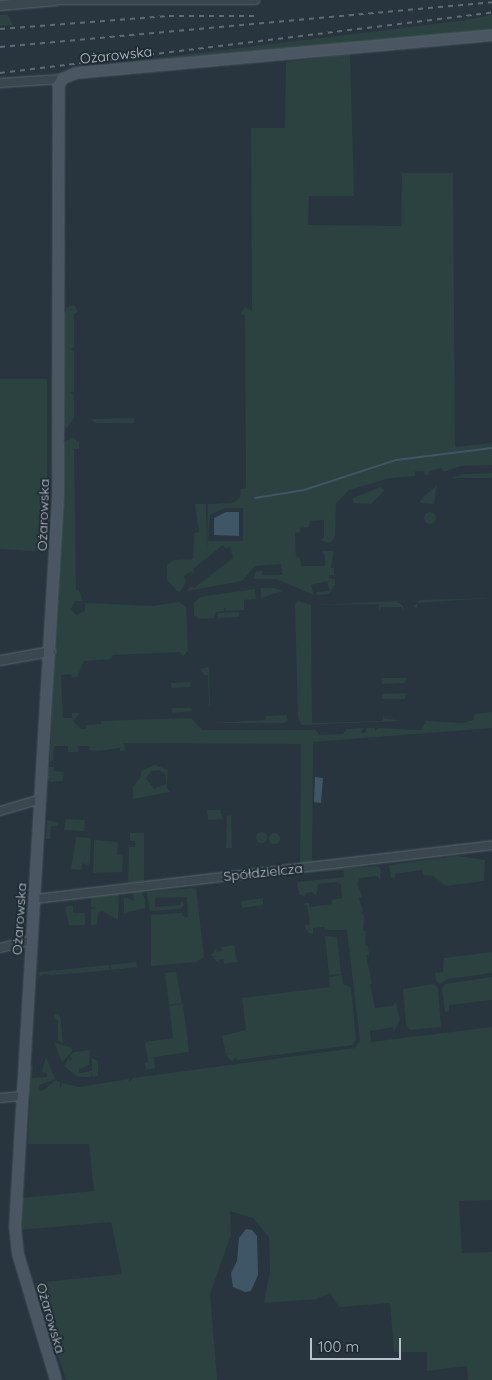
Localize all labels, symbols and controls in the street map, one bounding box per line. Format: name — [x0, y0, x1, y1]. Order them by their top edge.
street label: Ożarowska — [79, 43, 153, 67]
street label: Ożarowska — [33, 479, 53, 551]
street label: Spółdzielcza — [223, 859, 303, 885]
street label: Ożarowska — [8, 882, 30, 956]
street label: Ożarowska — [33, 1281, 69, 1355]
scale bar — [312, 1328, 403, 1360]
text: 100 m — [318, 1337, 359, 1356]

